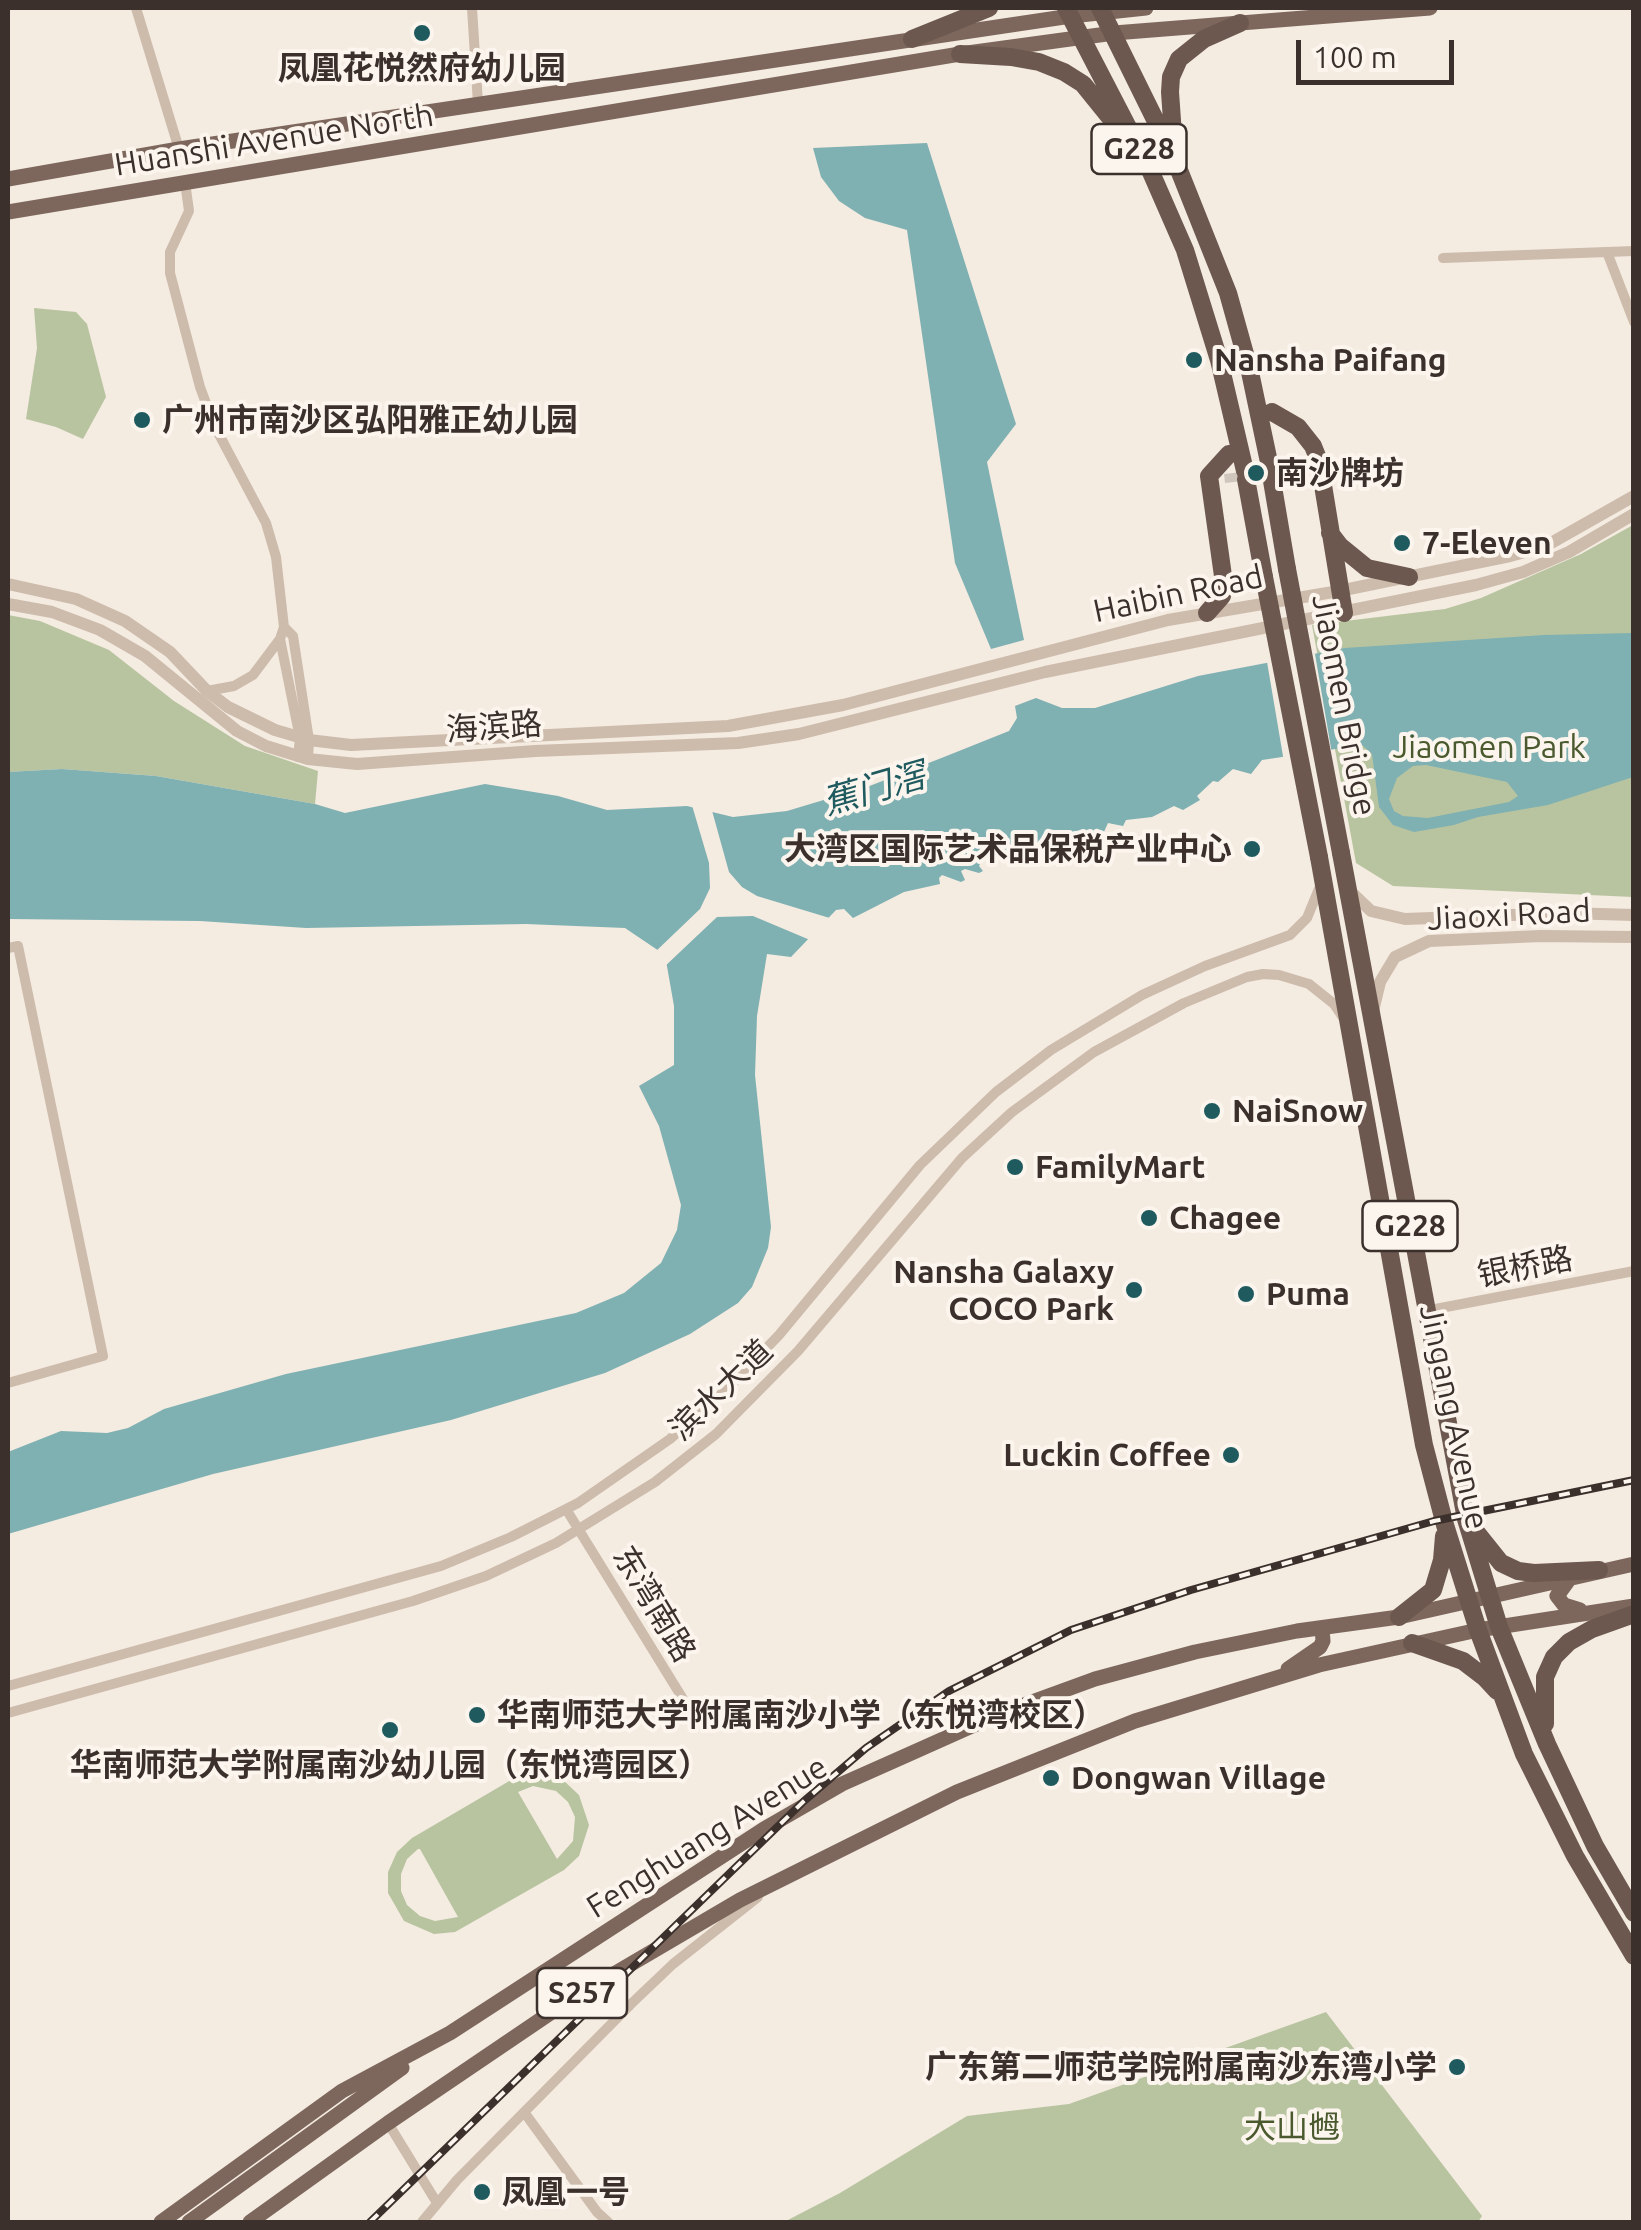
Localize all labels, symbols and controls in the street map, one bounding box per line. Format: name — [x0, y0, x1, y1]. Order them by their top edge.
scale bar — [1301, 20, 1458, 82]
marker: 凤凰花悦然府幼儿园 — [411, 22, 433, 44]
text: 100 m — [1313, 40, 1397, 74]
place label: 凤凰花悦然府幼儿园 — [278, 49, 566, 87]
street label: Huanshi Avenue North — [112, 96, 436, 184]
road number: G228 — [1092, 124, 1186, 174]
place label: Nansha Paifang — [1214, 341, 1447, 379]
marker: Nansha Paifang — [1183, 349, 1205, 371]
place label: 广州市南沙区弘阳雅正幼儿园 — [162, 401, 578, 439]
marker: 广州市南沙区弘阳雅正幼儿园 — [131, 409, 153, 431]
place label: 南沙牌坊 — [1276, 454, 1404, 492]
marker: 南沙牌坊 — [1245, 462, 1267, 484]
place label: 7-Eleven — [1422, 524, 1552, 562]
marker: 7-Eleven — [1391, 532, 1413, 554]
street label: Haibin Road — [1090, 557, 1266, 631]
street label: Jiaomen Bridge — [1304, 591, 1384, 819]
street label: 海滨路 — [445, 704, 543, 750]
park label: Jiaomen Park — [1392, 728, 1586, 766]
water label: 蕉门滘 — [818, 754, 930, 824]
place label: 大湾区国际艺术品保税产业中心 — [784, 830, 1232, 868]
marker: 大湾区国际艺术品保税产业中心 — [1241, 838, 1263, 860]
street label: Jiaoxi Road — [1426, 892, 1592, 938]
place label: NaiSnow — [1232, 1092, 1363, 1130]
marker: NaiSnow — [1201, 1100, 1223, 1122]
place label: FamilyMart — [1035, 1148, 1205, 1186]
marker: FamilyMart — [1004, 1156, 1026, 1178]
place label: Chagee — [1169, 1199, 1281, 1237]
road number: G228 — [1362, 1201, 1458, 1251]
marker: Chagee — [1138, 1207, 1160, 1229]
street label: 银桥路 — [1474, 1239, 1576, 1295]
place label: Nansha Galaxy COCO Park — [893, 1253, 1114, 1328]
place label: Puma — [1266, 1275, 1350, 1313]
marker: Nansha Galaxy COCO Park — [1123, 1279, 1145, 1301]
marker: Puma — [1235, 1283, 1257, 1305]
street label: Jingang Avenue — [1411, 1301, 1497, 1533]
street label: 滨水大道 — [662, 1332, 780, 1448]
place label: Luckin Coffee — [1003, 1436, 1211, 1474]
marker: Luckin Coffee — [1220, 1444, 1242, 1466]
street label: 东湾南路 — [605, 1539, 703, 1669]
place label: 华南师范大学附属南沙小学（东悦湾校区） — [497, 1696, 1105, 1734]
marker: 华南师范大学附属南沙小学（东悦湾校区） — [466, 1704, 488, 1726]
marker: 华南师范大学附属南沙幼儿园（东悦湾园区） — [379, 1719, 401, 1741]
place label: 华南师范大学附属南沙幼儿园（东悦湾园区） — [70, 1746, 710, 1784]
street label: Fenghuang Avenue — [580, 1748, 834, 1926]
place label: Dongwan Village — [1071, 1759, 1326, 1797]
marker: Dongwan Village — [1040, 1767, 1062, 1789]
road number: S257 — [537, 1968, 627, 2018]
place label: 广东第二师范学院附属南沙东湾小学 — [925, 2048, 1437, 2086]
marker: 广东第二师范学院附属南沙东湾小学 — [1446, 2056, 1468, 2078]
park label: 大山乸 — [1244, 2108, 1340, 2146]
place label: 凤凰一号 — [502, 2173, 630, 2211]
marker: 凤凰一号 — [471, 2181, 493, 2203]

